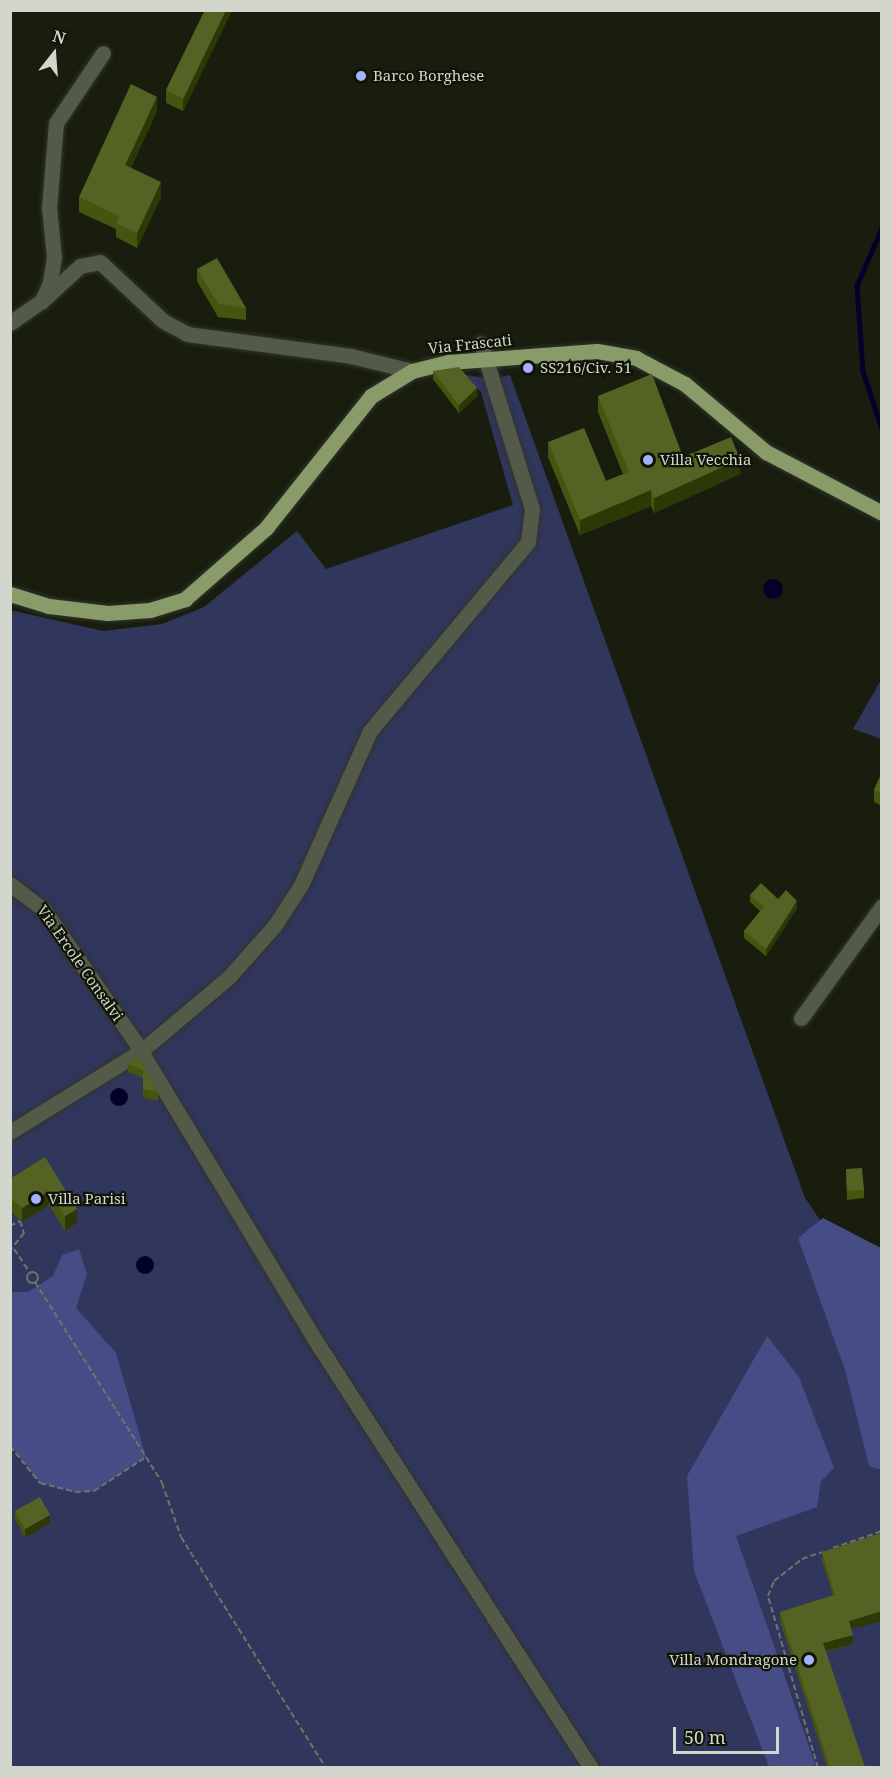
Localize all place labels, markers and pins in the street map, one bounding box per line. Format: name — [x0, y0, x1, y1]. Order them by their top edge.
place label: Barco Borghese — [373, 67, 484, 85]
marker: Barco Borghese — [354, 69, 368, 83]
place label: SS216/Civ. 51 — [540, 359, 632, 377]
marker: SS216/Civ. 51 — [521, 361, 535, 375]
place label: Villa Vecchia — [660, 451, 751, 469]
marker: Villa Vecchia — [641, 453, 655, 467]
place label: Villa Parisi — [48, 1190, 126, 1208]
marker: Villa Parisi — [29, 1192, 43, 1206]
place label: Villa Mondragone — [669, 1651, 797, 1669]
marker: Villa Mondragone — [802, 1653, 816, 1667]

